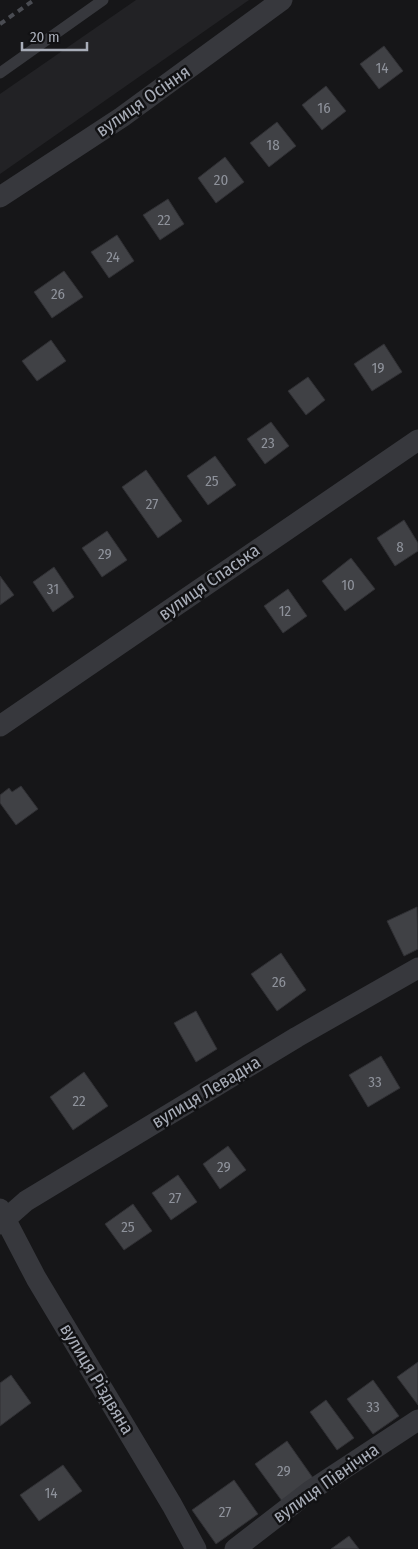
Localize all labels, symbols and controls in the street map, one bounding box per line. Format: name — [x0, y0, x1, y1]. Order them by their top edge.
scale bar — [22, 20, 88, 52]
text: 20 m — [30, 28, 60, 46]
house number: 14 — [375, 59, 389, 77]
street label: вулиця Осіння — [92, 60, 194, 142]
house number: 16 — [317, 99, 331, 117]
house number: 18 — [266, 136, 280, 154]
house number: 20 — [214, 171, 228, 189]
house number: 22 — [157, 211, 171, 229]
house number: 24 — [106, 248, 120, 266]
house number: 26 — [51, 285, 65, 303]
house number: 19 — [371, 359, 385, 377]
house number: 23 — [261, 434, 275, 452]
house number: 25 — [205, 472, 219, 490]
house number: 27 — [146, 495, 158, 513]
house number: 8 — [396, 538, 404, 556]
street label: вулиця Спаська — [154, 539, 264, 625]
house number: 29 — [98, 545, 112, 563]
house number: 10 — [341, 576, 355, 594]
house number: 31 — [47, 580, 59, 598]
house number: 12 — [279, 602, 292, 620]
house number: 26 — [272, 973, 286, 991]
street label: вулиця Левадна — [148, 1051, 264, 1133]
house number: 33 — [368, 1073, 382, 1091]
house number: 22 — [72, 1092, 86, 1110]
house number: 29 — [217, 1158, 231, 1176]
house number: 27 — [169, 1189, 181, 1207]
house number: 25 — [121, 1218, 135, 1236]
street label: вулиця Різдвяна — [55, 1320, 139, 1439]
house number: 33 — [366, 1398, 380, 1416]
street label: вулиця Північна — [269, 1438, 383, 1528]
house number: 29 — [277, 1462, 291, 1480]
house number: 14 — [44, 1484, 58, 1502]
house number: 27 — [219, 1503, 231, 1521]

